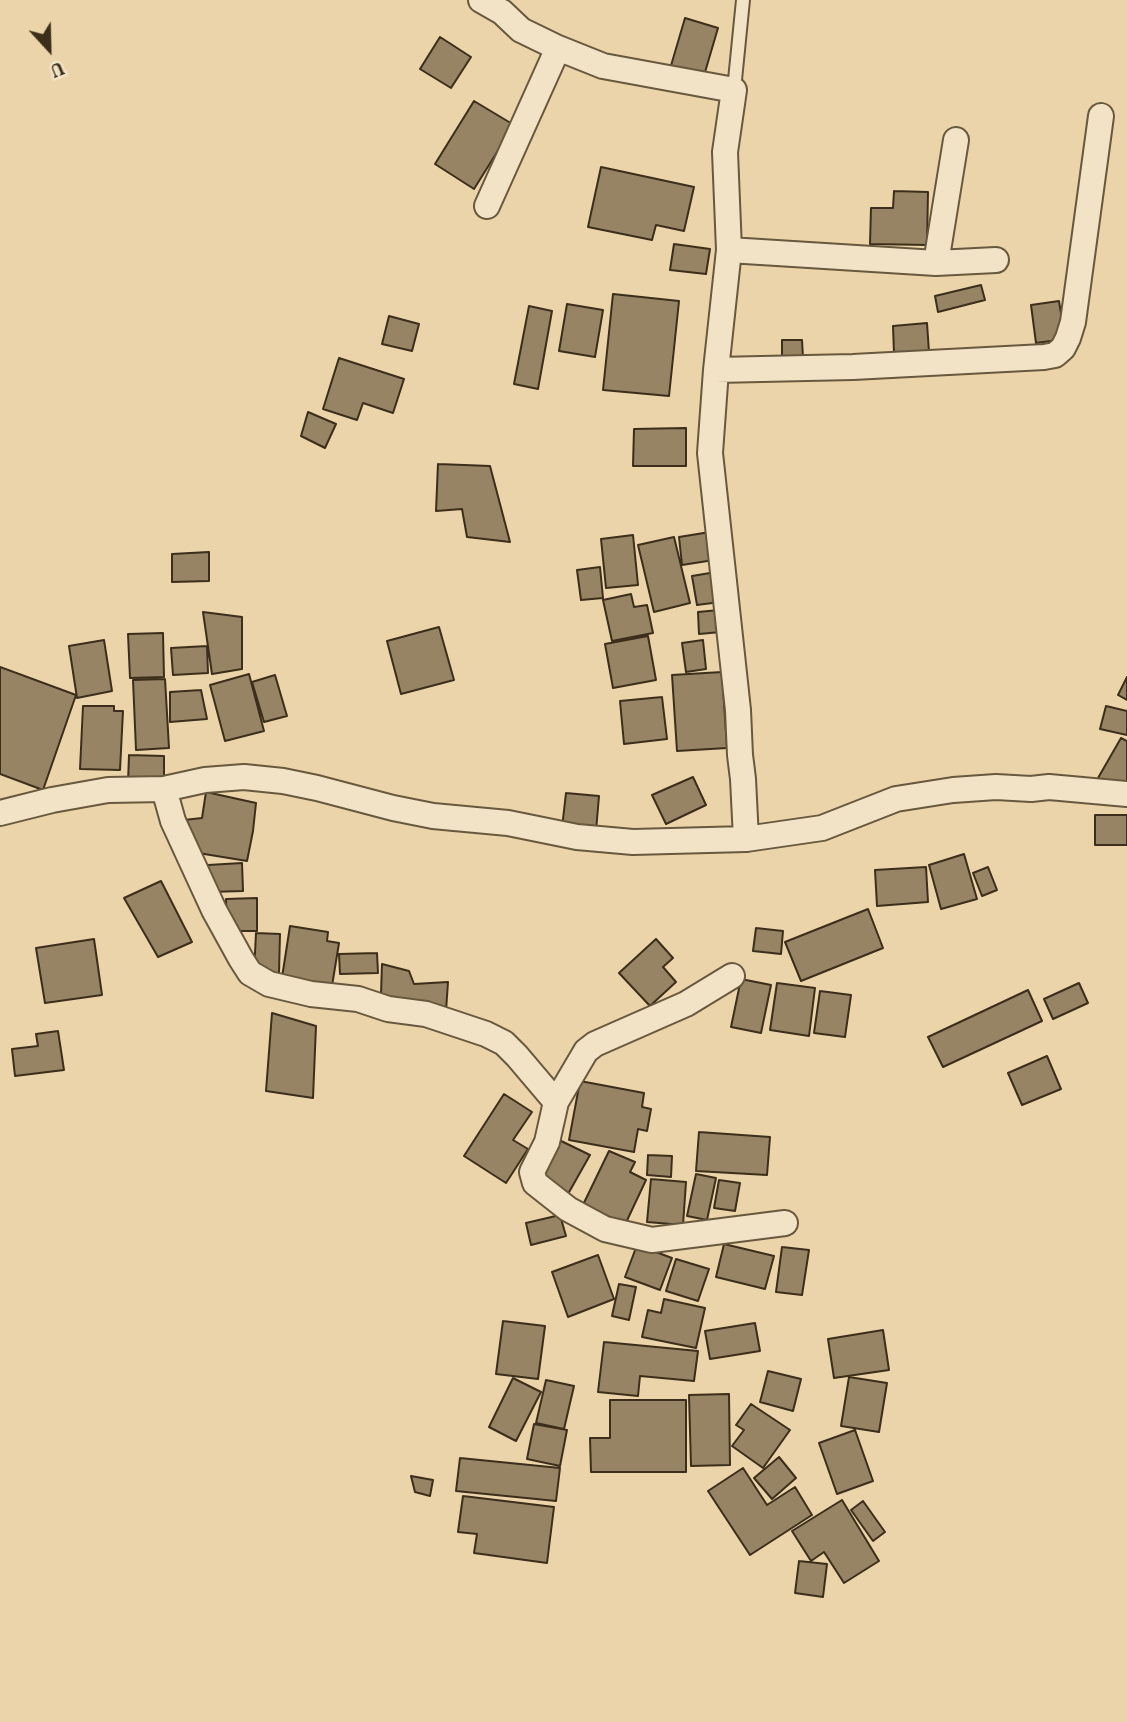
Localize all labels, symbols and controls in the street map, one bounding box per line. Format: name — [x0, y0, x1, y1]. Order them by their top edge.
north arrow — [14, 14, 84, 84]
text: U — [46, 54, 68, 83]

